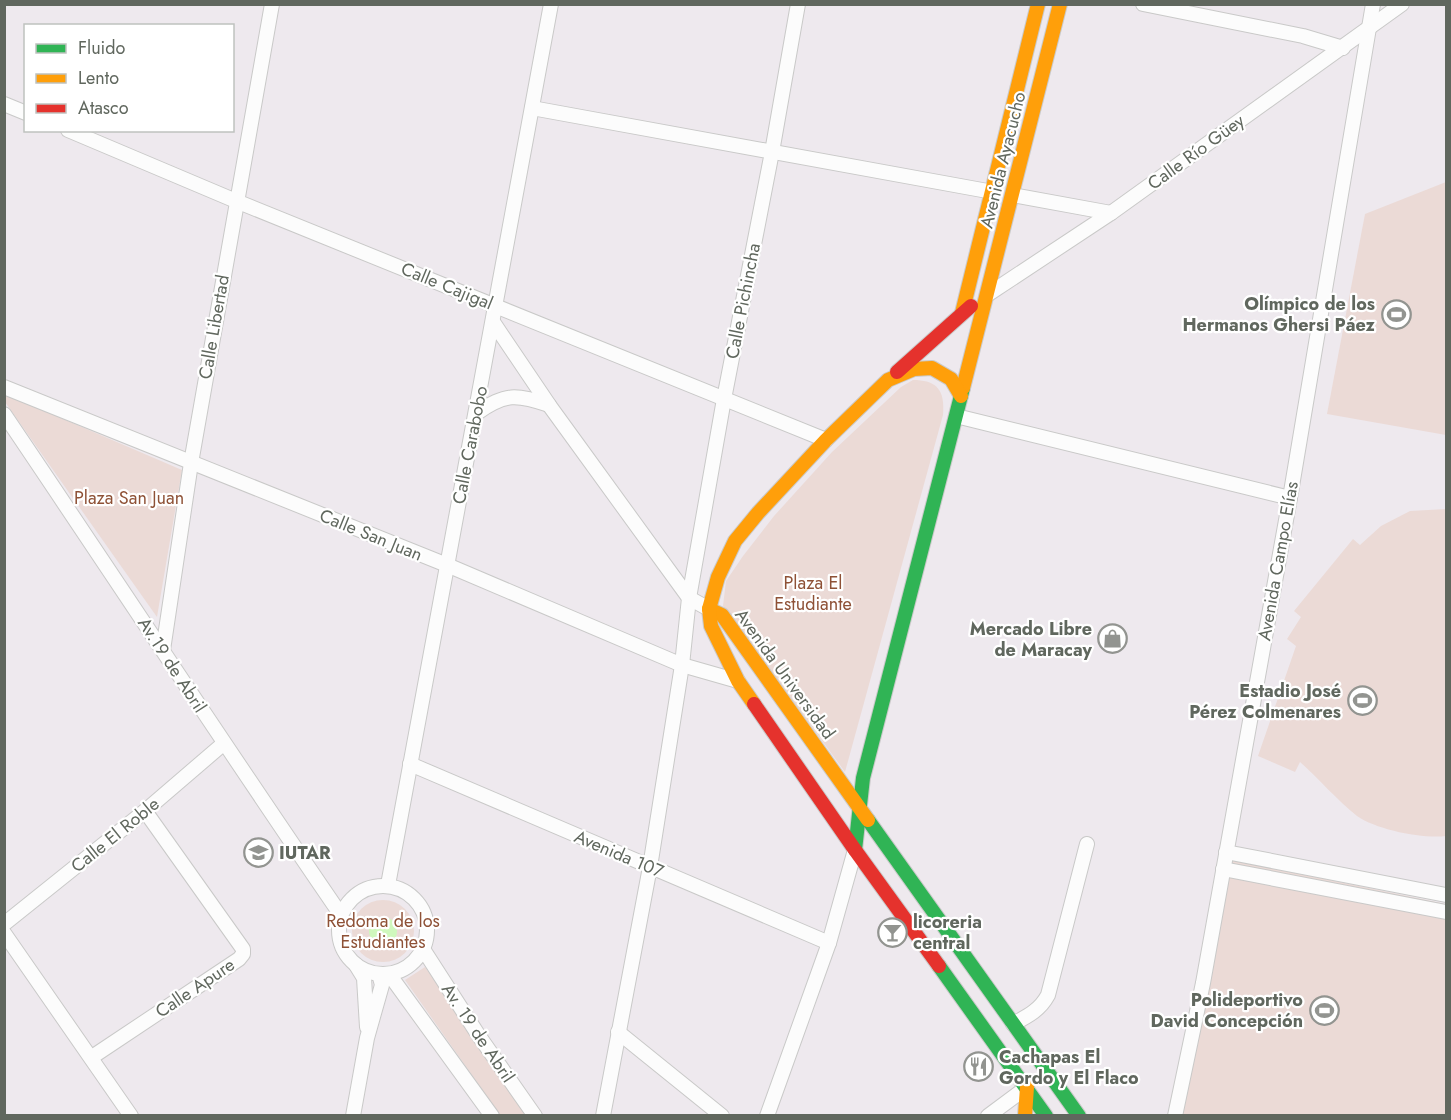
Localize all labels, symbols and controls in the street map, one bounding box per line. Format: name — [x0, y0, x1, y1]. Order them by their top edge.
legend — [24, 24, 234, 132]
text: Fluido — [78, 35, 126, 61]
text: Lento — [78, 65, 119, 91]
street label: Avenida Ayacucho — [973, 89, 1033, 231]
text: Atasco — [78, 95, 129, 121]
street label: Calle Río Güey — [1142, 108, 1250, 196]
street label: Calle Pichincha — [719, 241, 767, 361]
street label: Calle Cajigal — [397, 256, 497, 316]
street label: Calle Libertad — [192, 273, 236, 381]
place label: Olímpico de los Hermanos Ghersi Páez — [1182, 291, 1376, 338]
sports icon: Olímpico de los Hermanos Ghersi Páez — [1380, 298, 1412, 330]
street label: Calle Carabobo — [446, 383, 494, 506]
street label: Avenida Campo Elías — [1251, 479, 1305, 643]
park label: Plaza San Juan — [74, 485, 184, 511]
street label: Calle San Juan — [316, 502, 426, 568]
park label: Plaza El Estudiante — [774, 570, 852, 617]
street label: Avenida Universidad — [729, 603, 841, 745]
street label: Av.19 de Abril — [131, 612, 213, 718]
place label: Mercado Libre de Maracay — [970, 616, 1093, 663]
shop icon: Mercado Libre de Maracay — [1097, 623, 1129, 655]
place label: Estadio José Pérez Colmenares — [1189, 678, 1341, 725]
sports icon: Estadio José Pérez Colmenares — [1346, 685, 1378, 717]
street label: Calle El Roble — [65, 791, 165, 879]
street label: Avenida 107 — [570, 824, 668, 885]
school or university icon: IUTAR — [242, 837, 274, 869]
place label: IUTAR — [279, 840, 331, 866]
park label: Redoma de los Estudiantes — [326, 908, 440, 955]
place label: licoreria central — [913, 909, 982, 956]
bar icon: licoreria central — [876, 916, 908, 948]
street label: Calle Apure — [150, 952, 240, 1024]
street label: Av. 19 de Abril — [435, 978, 521, 1088]
place label: Polideportivo David Concepción — [1151, 987, 1303, 1034]
sports icon: Polideportivo David Concepción — [1308, 994, 1340, 1026]
place label: Cachapas El Gordo y El Flaco — [999, 1044, 1139, 1091]
restaurant icon: Cachapas El Gordo y El Flaco — [962, 1051, 994, 1083]

